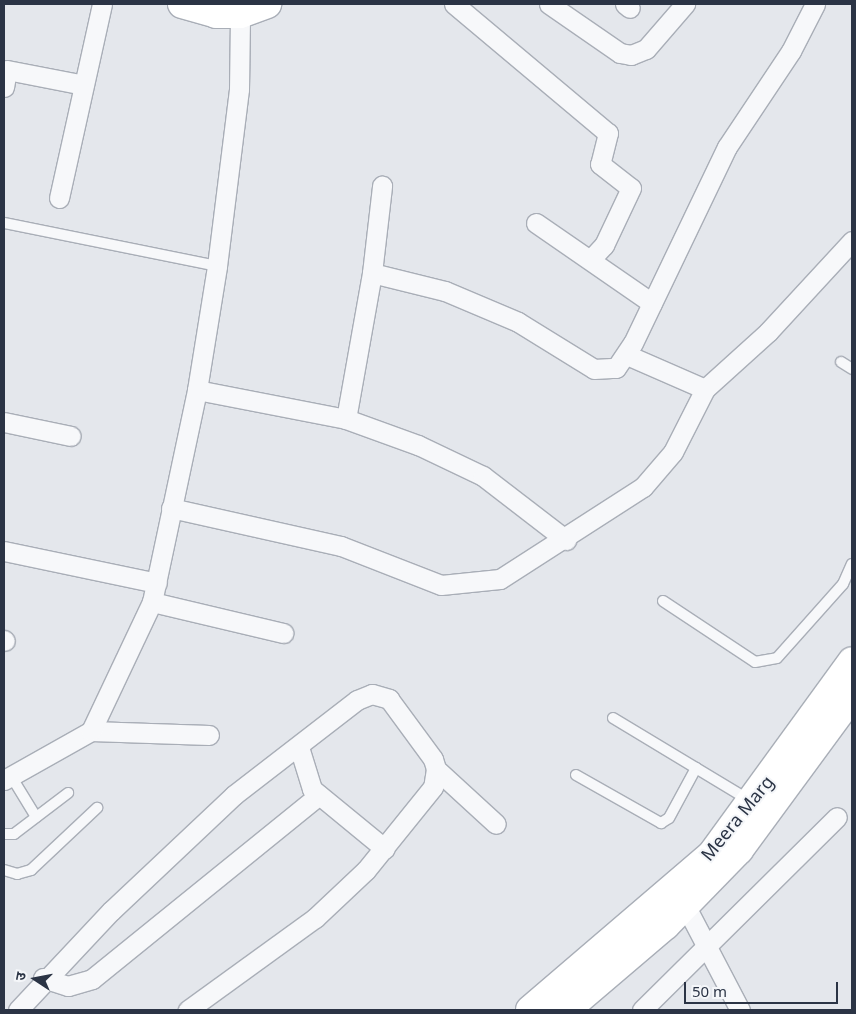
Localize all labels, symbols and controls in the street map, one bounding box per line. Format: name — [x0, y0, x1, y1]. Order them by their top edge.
street label: Meera Marg — [696, 771, 778, 865]
north arrow — [10, 954, 60, 1004]
text: उ — [10, 970, 30, 982]
scale bar — [686, 972, 840, 1004]
text: 50 m — [692, 981, 727, 1001]

